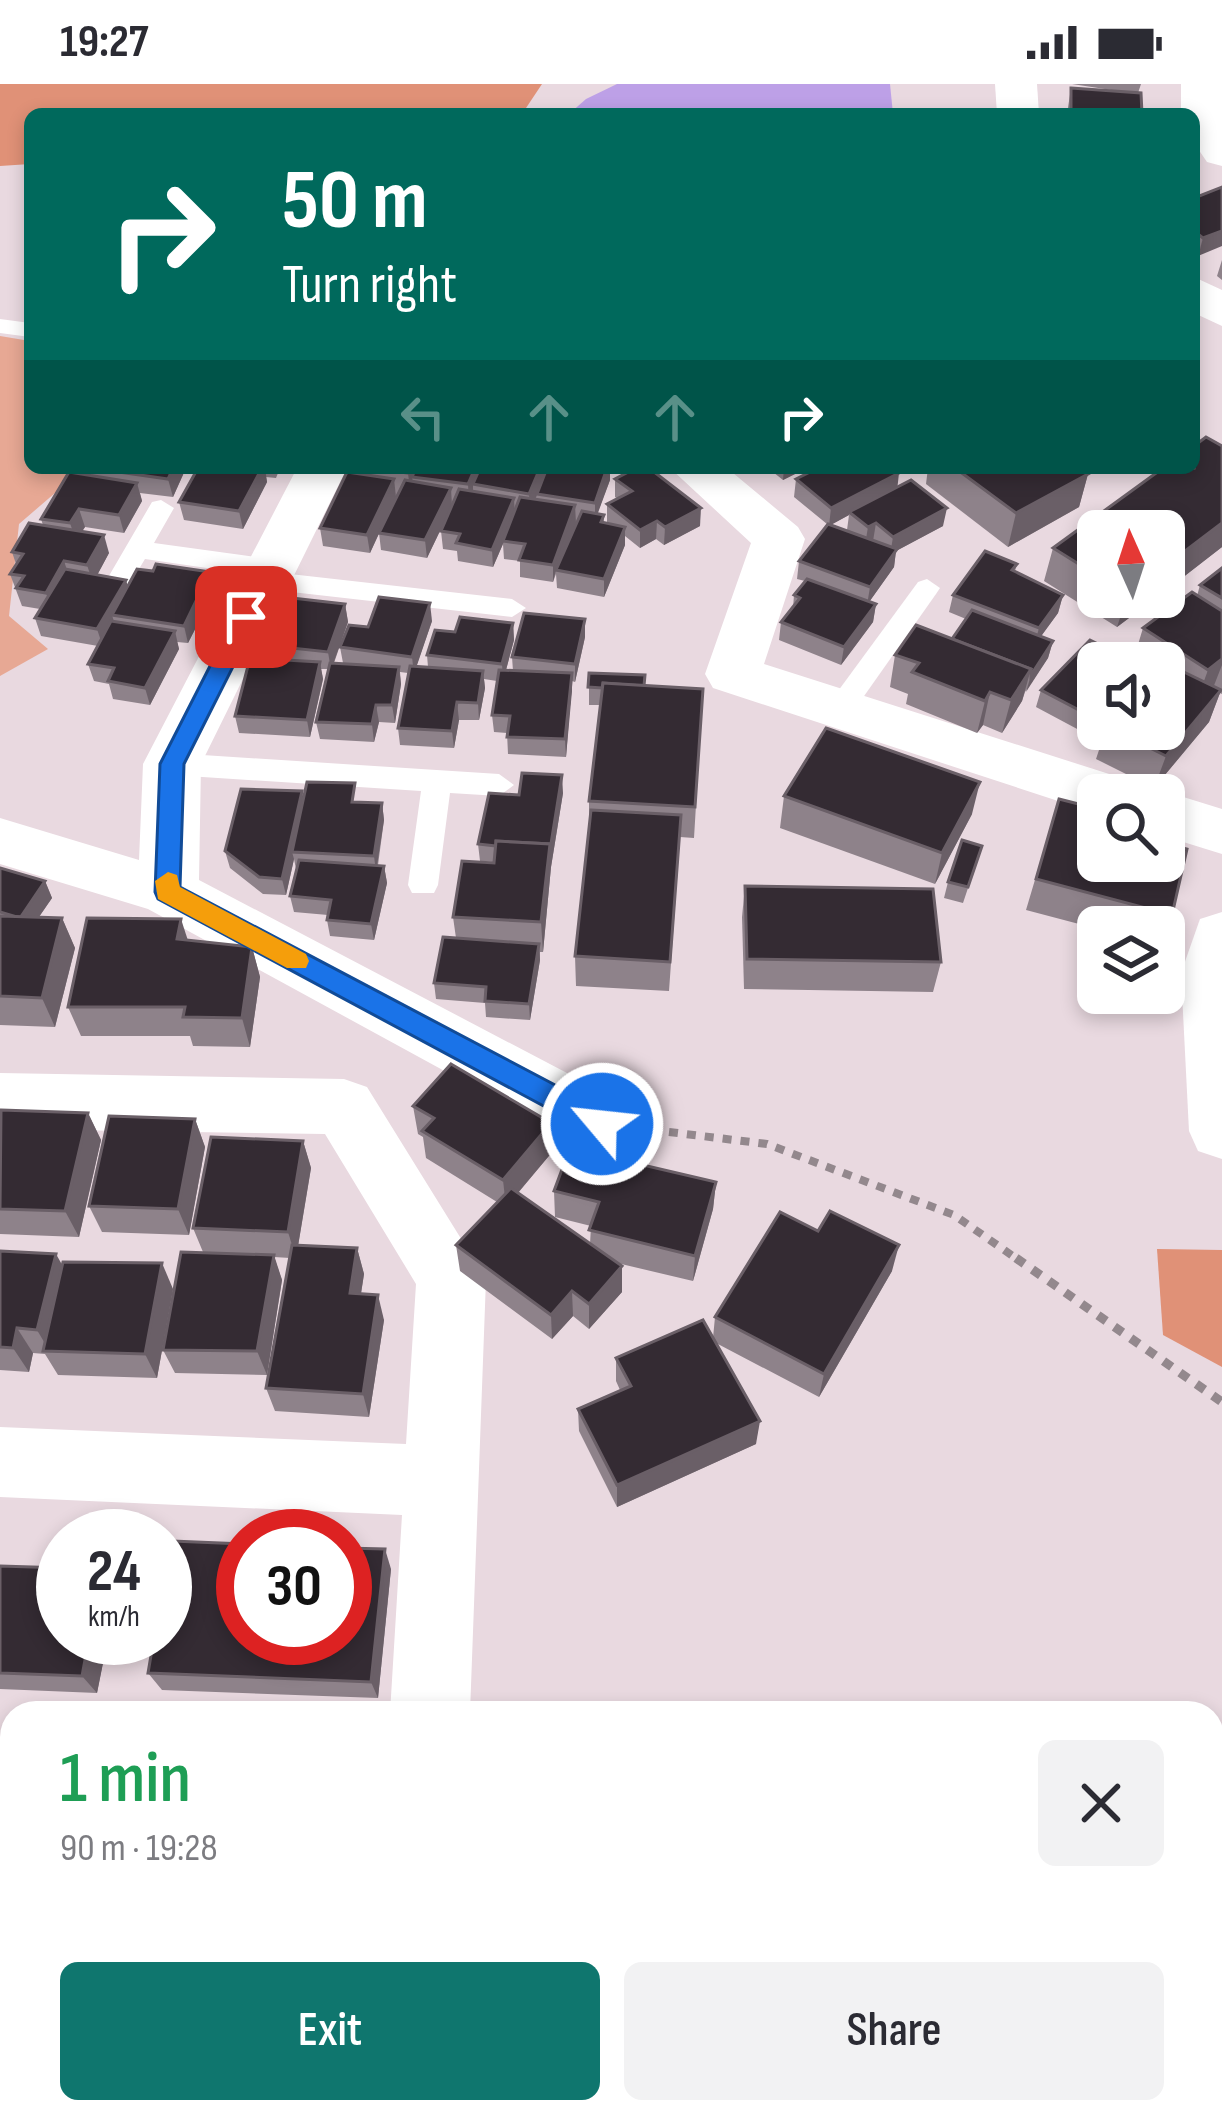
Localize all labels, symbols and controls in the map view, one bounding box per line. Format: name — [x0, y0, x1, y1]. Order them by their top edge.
text: 19:27 — [60, 15, 148, 70]
text: 50 m — [282, 151, 428, 252]
icon: right — [84, 156, 240, 312]
text: Turn right — [282, 253, 457, 318]
icon: left — [390, 384, 456, 450]
icon: ahead — [516, 384, 582, 450]
icon: ahead — [642, 384, 708, 450]
icon: right — [768, 384, 834, 450]
north arrow — [1077, 510, 1185, 618]
map controls — [1077, 510, 1185, 1014]
pin — [195, 566, 297, 668]
icon: arrive — [213, 584, 279, 650]
button: sound — [1077, 642, 1185, 750]
button: search — [1077, 774, 1185, 882]
button: layers — [1077, 906, 1185, 1014]
position arrow — [539, 1061, 665, 1187]
speed limit sign: 30 — [216, 1509, 372, 1665]
text: 24 — [87, 1536, 141, 1608]
text: km/h — [88, 1599, 140, 1635]
text: 1 min — [60, 1736, 191, 1823]
button: close — [1038, 1740, 1164, 1866]
text: 90 m · 19:28 — [60, 1825, 218, 1872]
button: Exit — [60, 1962, 600, 2100]
button: Share — [624, 1962, 1164, 2100]

